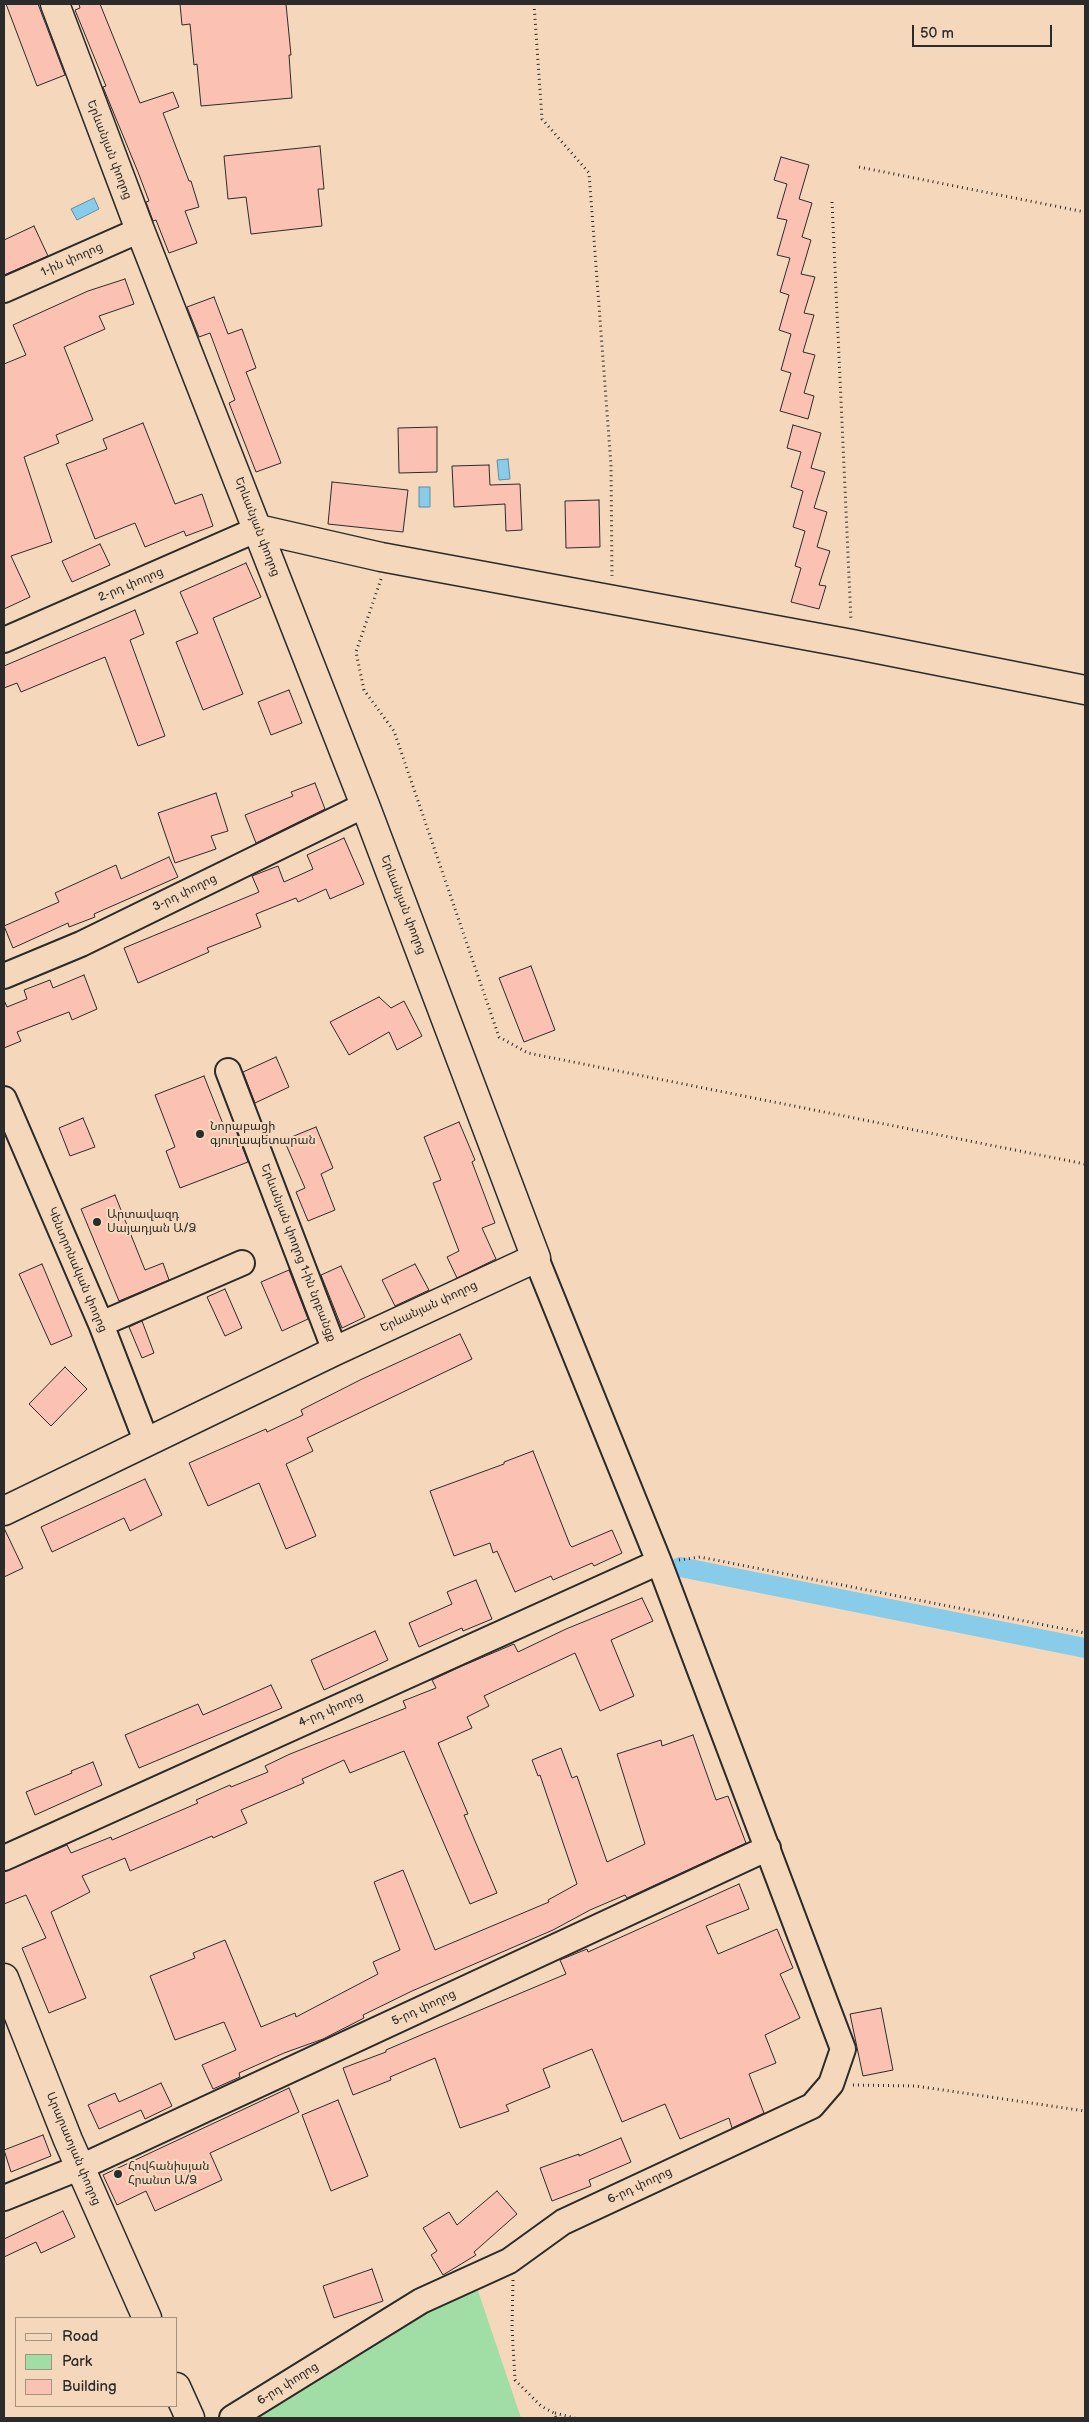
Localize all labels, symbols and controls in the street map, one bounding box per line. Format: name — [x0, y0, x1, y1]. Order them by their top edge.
scale bar — [914, 15, 1054, 47]
text: 50 m — [920, 24, 954, 43]
street label: Երևանյան փողոց — [83, 98, 135, 202]
street label: 1-ին փողոց — [39, 240, 105, 280]
street label: Երևանյան փողոց — [231, 475, 283, 579]
street label: 2-րդ փողոց — [96, 565, 166, 605]
street label: Երևանյան փողոց — [377, 853, 429, 957]
street label: 3-րդ փողոց — [151, 871, 219, 915]
place label: Նորաբացի գյուղապետարան — [210, 1120, 316, 1148]
marker: Նորաբացի գյուղապետարան — [194, 1128, 206, 1140]
street label: Երևանյան փողոց 1-ին նրբանցք — [257, 1162, 339, 1344]
street label: Կենտրոնական փողոց — [44, 1205, 110, 1335]
place label: Արտավազդ Սայադյան Ա/Ձ — [107, 1208, 196, 1236]
marker: Արտավազդ Սայադյան Ա/Ձ — [91, 1216, 103, 1228]
street label: Երևանյան փողոց — [378, 1278, 480, 1336]
street label: 4-րդ փողոց — [296, 1689, 366, 1731]
street label: 5-րդ փողոց — [390, 1987, 458, 2029]
street label: Արարատյան փողոց — [43, 2090, 103, 2208]
place label: Հովհանիսյան Հրանտ Ա/Ձ — [128, 2160, 209, 2188]
street label: 6-րդ փողոց — [606, 2165, 674, 2207]
marker: Հովհանիսյան Հրանտ Ա/Ձ — [112, 2168, 124, 2180]
legend — [15, 2317, 178, 2407]
text: Road — [62, 2327, 98, 2346]
text: Park — [62, 2352, 92, 2371]
street label: 6-րդ փողոց — [255, 2360, 321, 2408]
text: Building — [62, 2377, 117, 2396]

